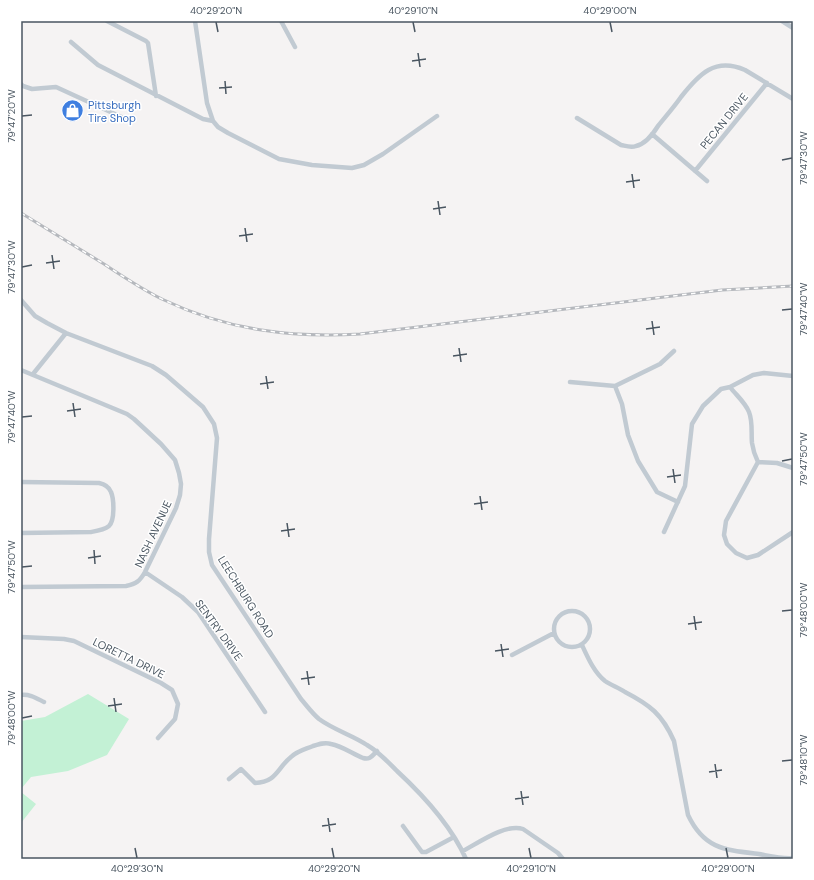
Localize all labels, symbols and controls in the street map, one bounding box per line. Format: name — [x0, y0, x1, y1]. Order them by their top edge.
text: 40°29'20"N — [190, 4, 242, 17]
text: 40°29'10"N — [388, 4, 438, 17]
text: 40°29'00"N — [583, 4, 637, 17]
text: 79°47'20"W — [5, 89, 18, 143]
street label: PECAN DRIVE — [697, 90, 751, 152]
shop icon: Pittsburgh Tire Shop — [60, 98, 86, 124]
place label: Pittsburgh Tire Shop — [88, 98, 141, 125]
text: 79°47'30"W — [797, 131, 810, 185]
text: 79°47'30"W — [5, 240, 18, 294]
text: 79°47'40"W — [797, 282, 810, 336]
text: 79°47'40"W — [5, 390, 18, 444]
text: 79°47'50"W — [797, 432, 810, 486]
street label: NASH AVENUE — [131, 498, 175, 570]
text: 79°47'50"W — [5, 540, 18, 594]
street label: LEECHBURG ROAD — [215, 553, 277, 641]
text: 79°48'00"W — [797, 582, 810, 637]
street label: SENTRY DRIVE — [192, 597, 246, 663]
street label: LORETTA DRIVE — [91, 635, 167, 681]
text: 79°48'00"W — [5, 690, 18, 745]
text: 79°48'10"W — [797, 734, 810, 786]
text: 40°29'30"N — [111, 862, 163, 875]
text: 40°29'20"N — [308, 862, 360, 875]
text: 40°29'10"N — [506, 862, 556, 875]
text: 40°29'00"N — [701, 862, 755, 875]

